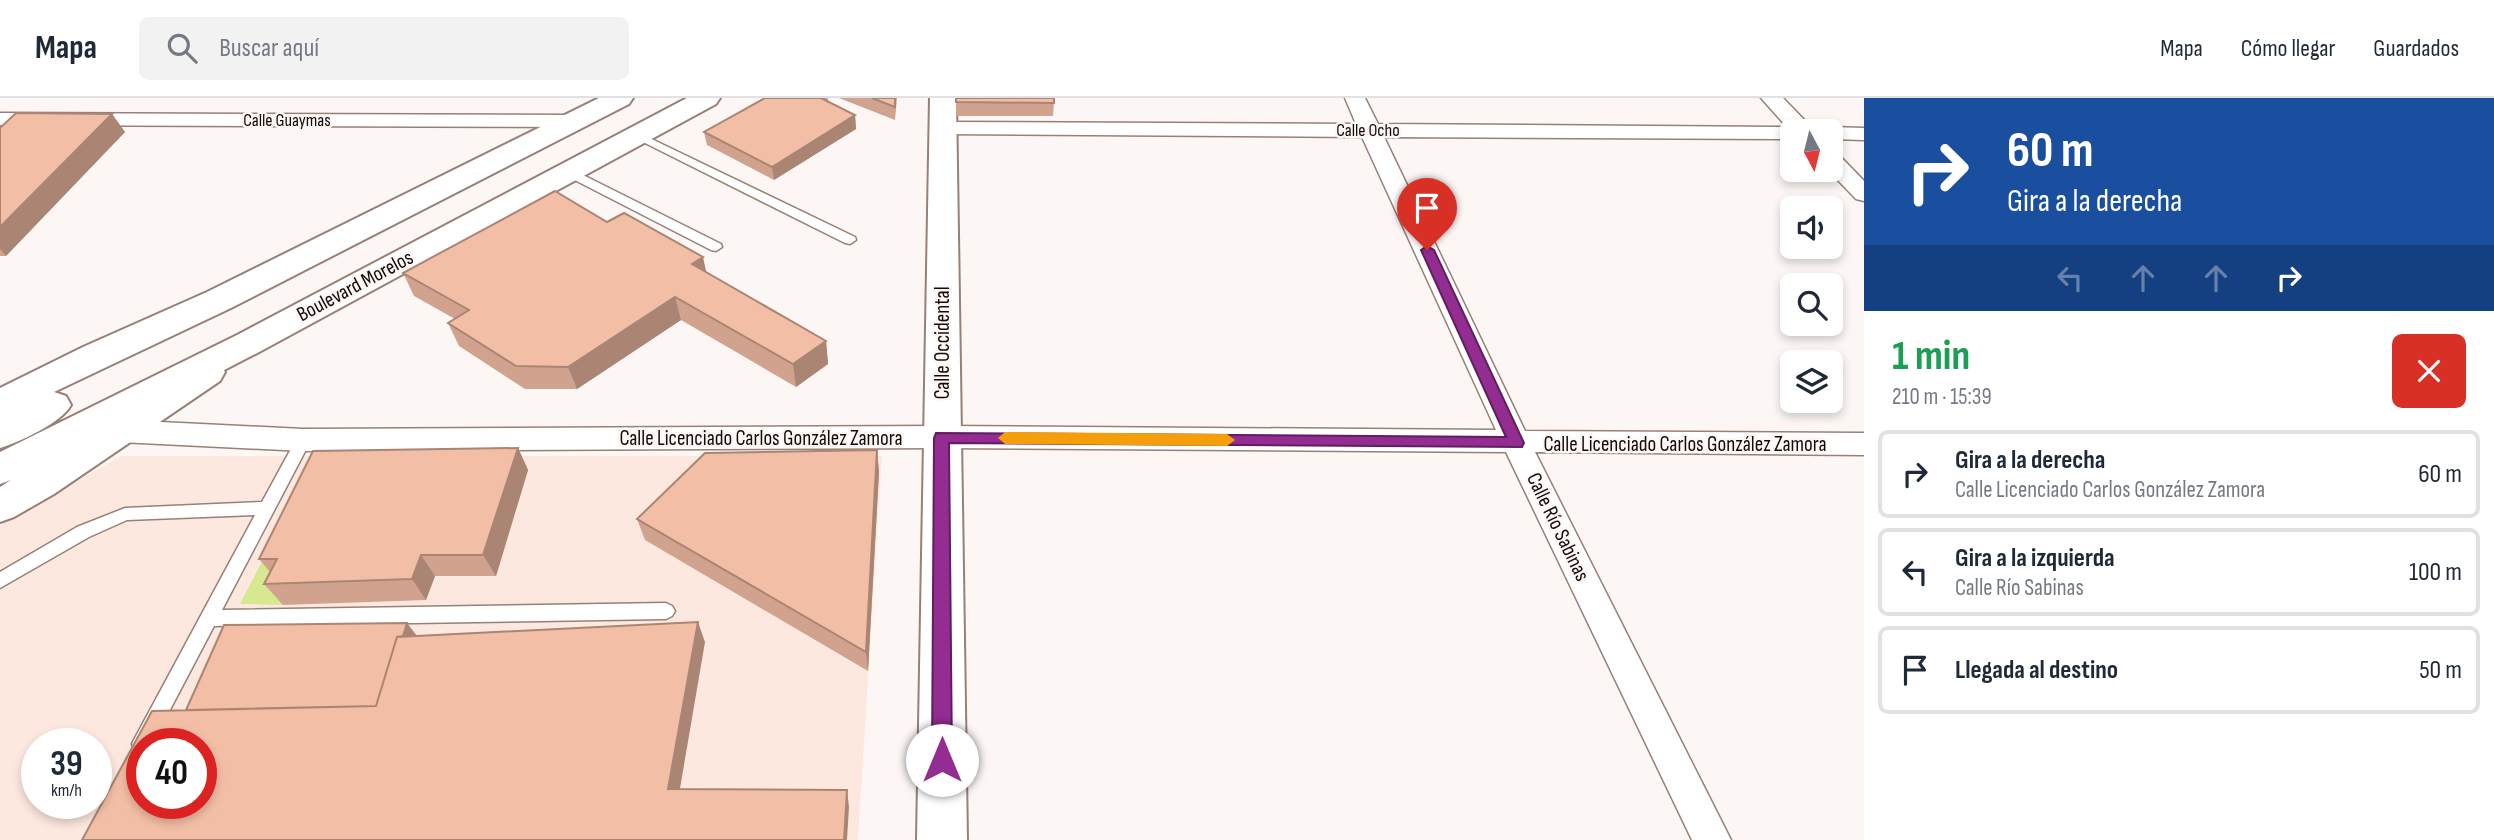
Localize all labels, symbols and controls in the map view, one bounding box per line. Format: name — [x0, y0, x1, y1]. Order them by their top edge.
search box — [139, 17, 629, 80]
text: Mapa — [35, 28, 97, 68]
icon: search — [163, 29, 201, 67]
text: Buscar aquí — [219, 33, 319, 64]
text: Mapa — [2160, 34, 2203, 63]
text: Cómo llegar — [2241, 34, 2335, 63]
text: Guardados — [2373, 34, 2459, 63]
street label: Calle Guaymas — [243, 110, 331, 131]
north arrow — [1780, 119, 1843, 182]
map controls — [1780, 119, 1843, 413]
street label: Calle Ocho — [1336, 120, 1400, 141]
text: 60 m — [2007, 122, 2094, 181]
icon: right — [1892, 126, 1983, 217]
pin — [1397, 178, 1457, 250]
text: Gira a la derecha — [2007, 182, 2182, 221]
icon: arrive — [1408, 189, 1446, 227]
button: sound — [1780, 196, 1843, 259]
street label: Boulevard Morelos — [293, 245, 417, 327]
icon: left — [2051, 259, 2089, 297]
icon: ahead — [2124, 259, 2162, 297]
icon: ahead — [2197, 259, 2235, 297]
icon: right — [2270, 259, 2308, 297]
button: search — [1780, 273, 1843, 336]
street label: Calle Occidental — [930, 286, 955, 400]
text: 1 min — [1892, 331, 1970, 382]
button: close — [2392, 334, 2466, 408]
button: layers — [1780, 350, 1843, 413]
text: 210 m · 15:39 — [1892, 383, 1992, 411]
street label: Calle Licenciado Carlos González Zamora — [619, 426, 903, 451]
street label: Calle Licenciado Carlos González Zamora — [1543, 432, 1827, 457]
text: Gira a la derecha — [1955, 445, 2105, 476]
icon: right — [1896, 455, 1934, 493]
text: 60 m — [2418, 459, 2462, 490]
street label: Calle Río Sabinas — [1521, 469, 1595, 585]
text: Calle Licenciado Carlos González Zamora — [1955, 476, 2265, 504]
text: Gira a la izquierda — [1955, 543, 2115, 574]
icon: left — [1896, 553, 1934, 591]
text: 100 m — [2409, 557, 2462, 588]
text: Calle Río Sabinas — [1955, 574, 2084, 602]
icon: arrive — [1896, 651, 1934, 689]
text: Llegada al destino — [1955, 655, 2118, 686]
text: 50 m — [2419, 655, 2462, 686]
position arrow — [905, 723, 979, 797]
speed limit sign: 40 — [126, 728, 217, 819]
text: 39 — [50, 743, 83, 786]
text: km/h — [51, 780, 82, 801]

